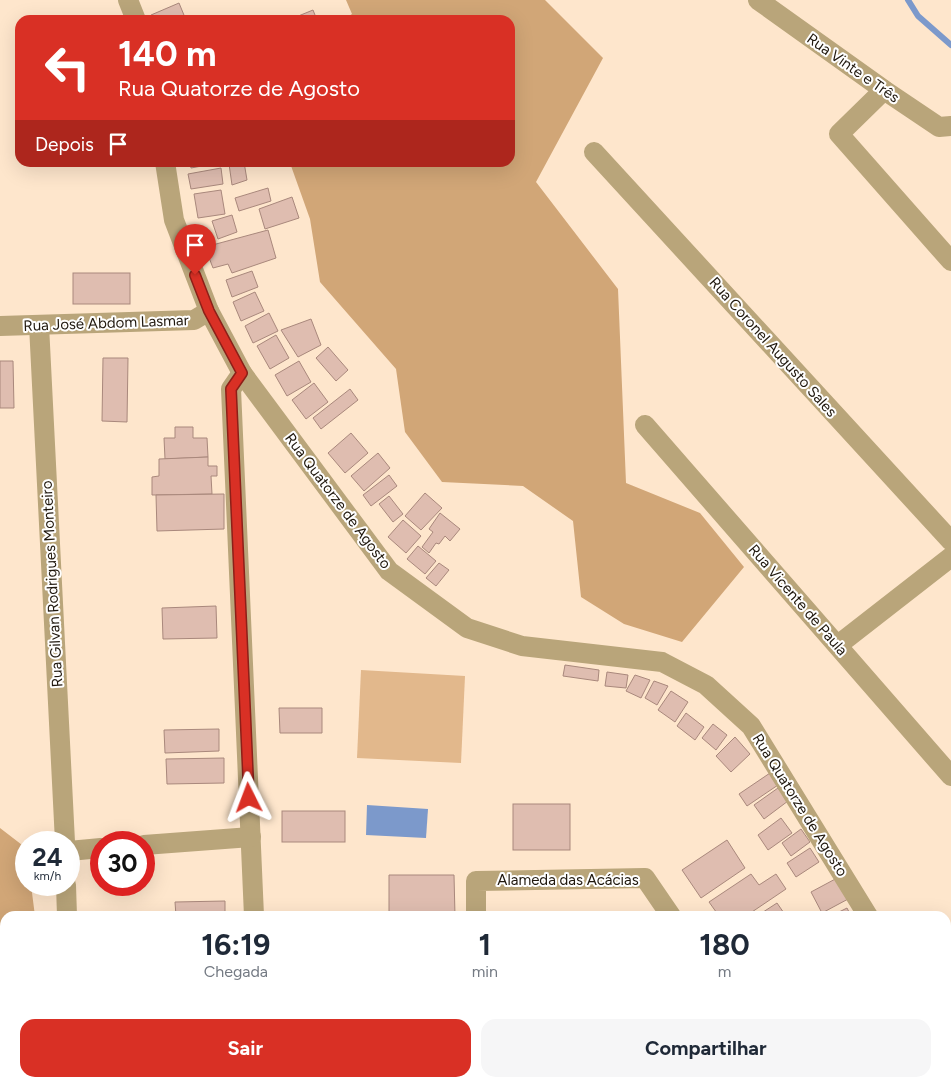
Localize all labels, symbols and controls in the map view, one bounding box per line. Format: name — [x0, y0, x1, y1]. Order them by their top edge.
street label: Rua Vinte e Três — [803, 29, 903, 107]
text: 140 m — [118, 33, 216, 75]
icon: left — [35, 35, 100, 100]
text: Rua Quatorze de Agosto — [118, 75, 360, 102]
icon: arrive — [104, 130, 132, 158]
text: Depois — [35, 133, 94, 156]
pin — [174, 224, 216, 275]
icon: arrive — [181, 231, 209, 259]
street label: Rua Coronel Augusto Sales — [705, 273, 841, 421]
street label: Rua José Abdom Lasmar — [23, 311, 189, 335]
street label: Rua Quatorze de Agosto — [281, 430, 395, 573]
street label: Rua Gilvan Rodrigues Monteiro — [38, 480, 66, 688]
street label: Rua Vicente de Paula — [745, 541, 851, 659]
street label: Rua Quatorze de Agosto — [749, 730, 852, 880]
position arrow — [222, 771, 274, 823]
speed limit sign: 30 — [90, 831, 155, 896]
text: 24 — [32, 842, 63, 872]
text: km/h — [34, 869, 61, 883]
street label: Alameda das Acácias — [497, 871, 639, 889]
text: 16:19 — [201, 926, 270, 963]
text: 1 — [478, 926, 491, 963]
text: 180 — [699, 926, 750, 963]
text: Chegada — [204, 962, 268, 981]
text: min — [472, 962, 498, 981]
text: m — [718, 962, 731, 981]
button: Sair — [20, 1019, 471, 1077]
button: Compartilhar — [481, 1019, 931, 1077]

